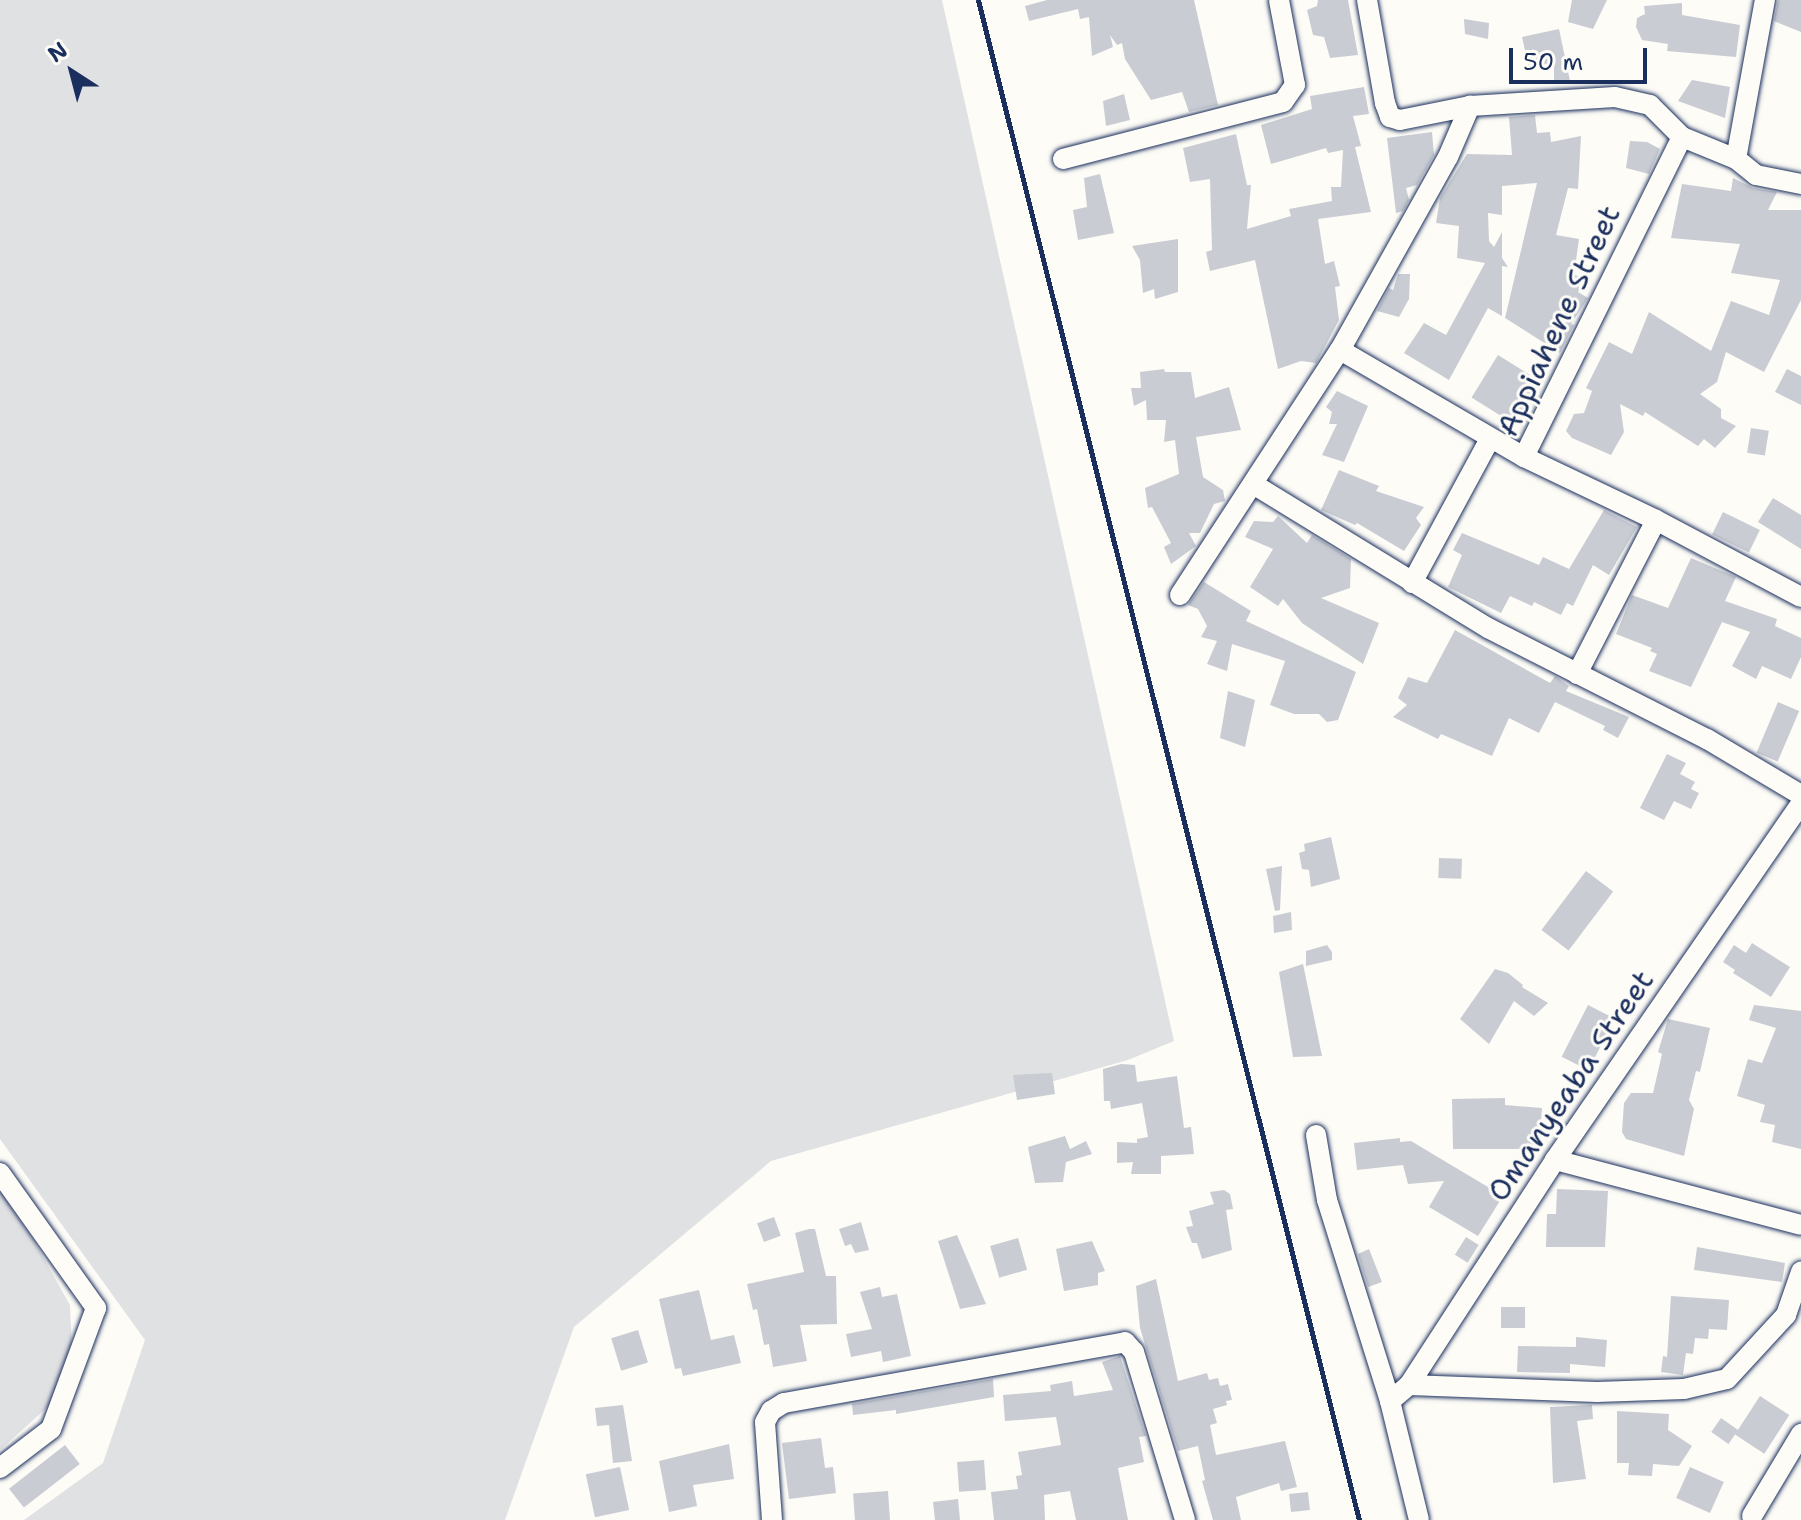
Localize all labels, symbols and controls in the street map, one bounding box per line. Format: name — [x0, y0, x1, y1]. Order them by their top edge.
north arrow — [32, 32, 112, 112]
scale bar — [1513, 32, 1651, 82]
text: N — [42, 35, 73, 69]
text: 50 m — [1523, 46, 1583, 78]
street label: Appiahene Street — [1490, 200, 1628, 442]
street label: Omanyeaba Street — [1480, 964, 1662, 1208]

